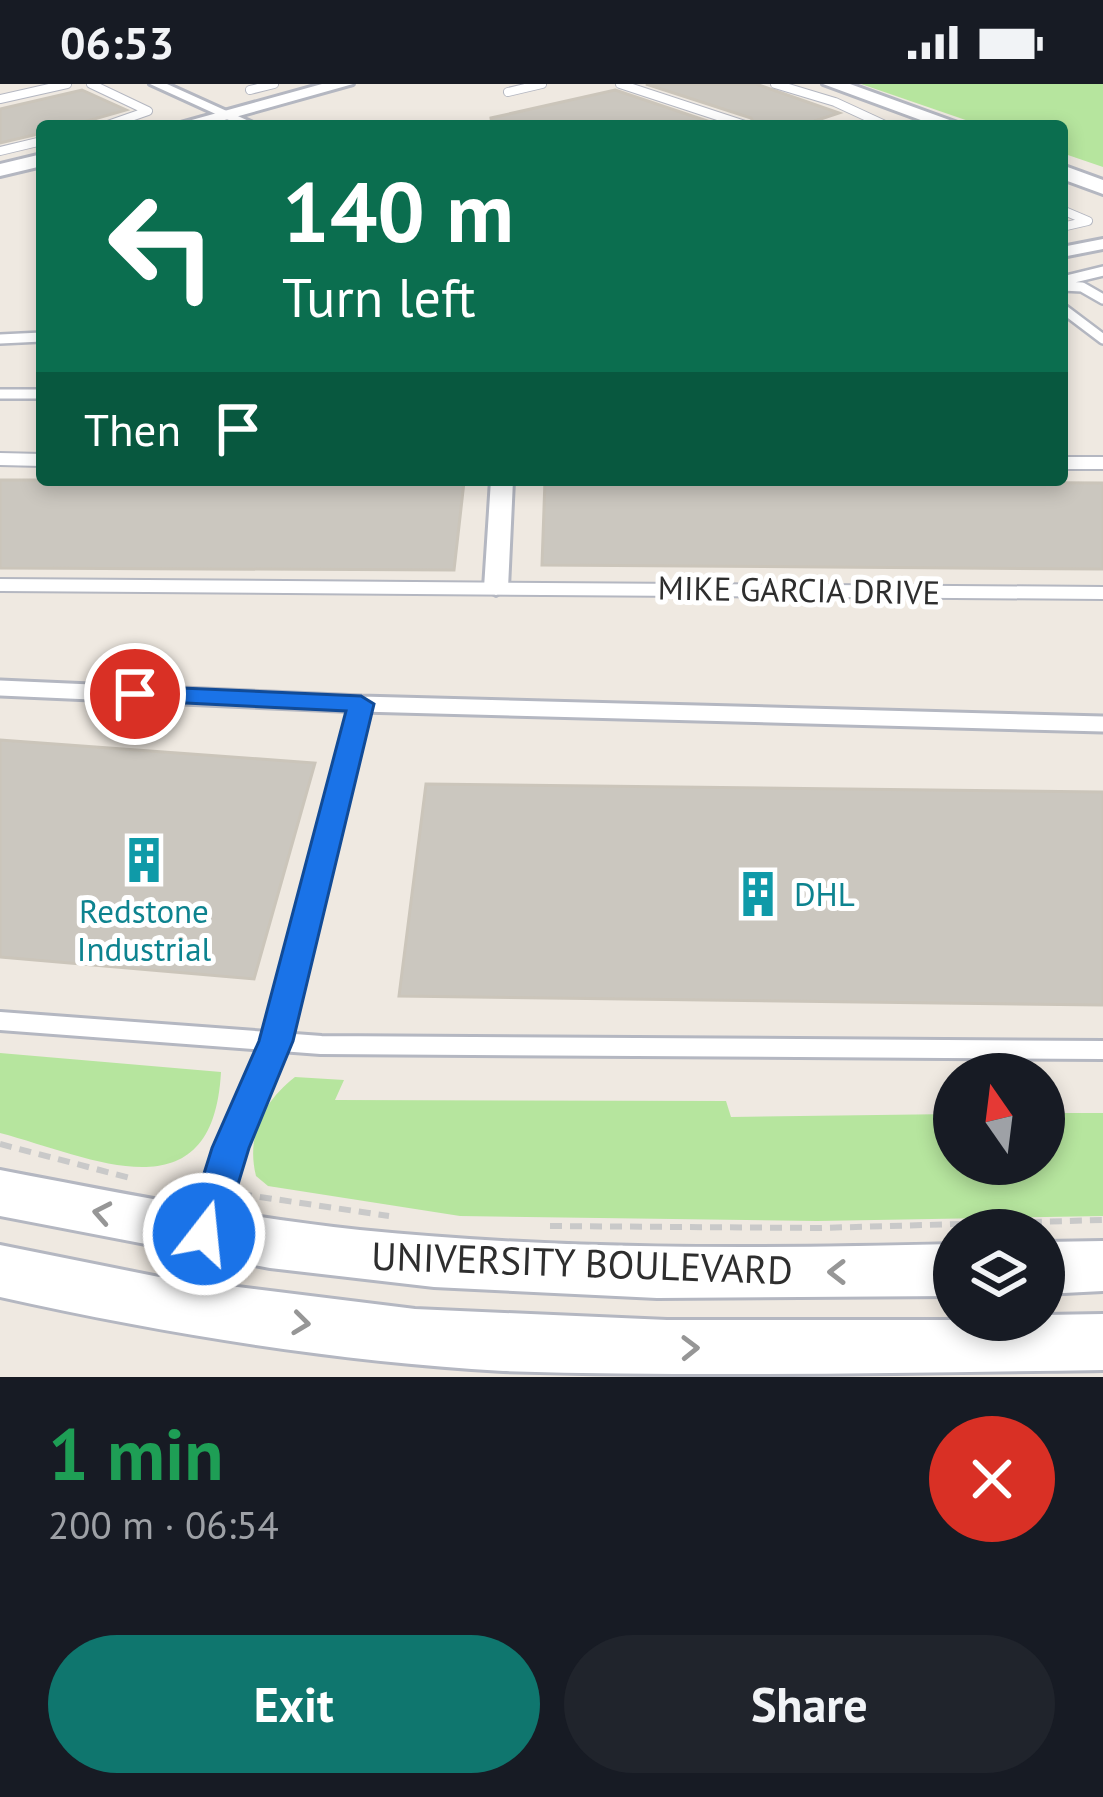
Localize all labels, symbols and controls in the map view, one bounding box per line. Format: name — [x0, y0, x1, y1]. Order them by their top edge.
text: 06:53 — [60, 13, 174, 71]
text: 140 m — [282, 156, 514, 265]
icon: left — [84, 168, 240, 324]
text: Turn left — [282, 262, 476, 332]
icon: arrive — [205, 396, 271, 462]
text: Then — [84, 400, 181, 458]
street label: MIKE GARCIA DRIVE — [657, 566, 941, 613]
pin — [84, 643, 186, 745]
icon: arrive — [102, 661, 168, 727]
building icon: Redstone Industrial — [119, 835, 169, 885]
building icon: DHL — [733, 869, 783, 919]
place label: DHL — [794, 872, 855, 915]
place label: Redstone Industrial — [77, 889, 212, 970]
north arrow — [933, 1053, 1065, 1185]
map controls — [933, 1053, 1065, 1341]
position arrow — [141, 1171, 267, 1297]
one-way arrow — [92, 1201, 112, 1227]
button: layers — [933, 1209, 1065, 1341]
street label: UNIVERSITY BOULEVARD — [370, 1230, 794, 1295]
one-way arrow — [827, 1259, 845, 1285]
one-way arrow — [292, 1309, 311, 1335]
one-way arrow — [682, 1335, 700, 1361]
text: 1 min — [48, 1407, 224, 1500]
button: close — [929, 1416, 1055, 1542]
text: 200 m · 06:54 — [48, 1499, 279, 1550]
button: Exit — [48, 1635, 540, 1773]
button: Share — [564, 1635, 1055, 1773]

